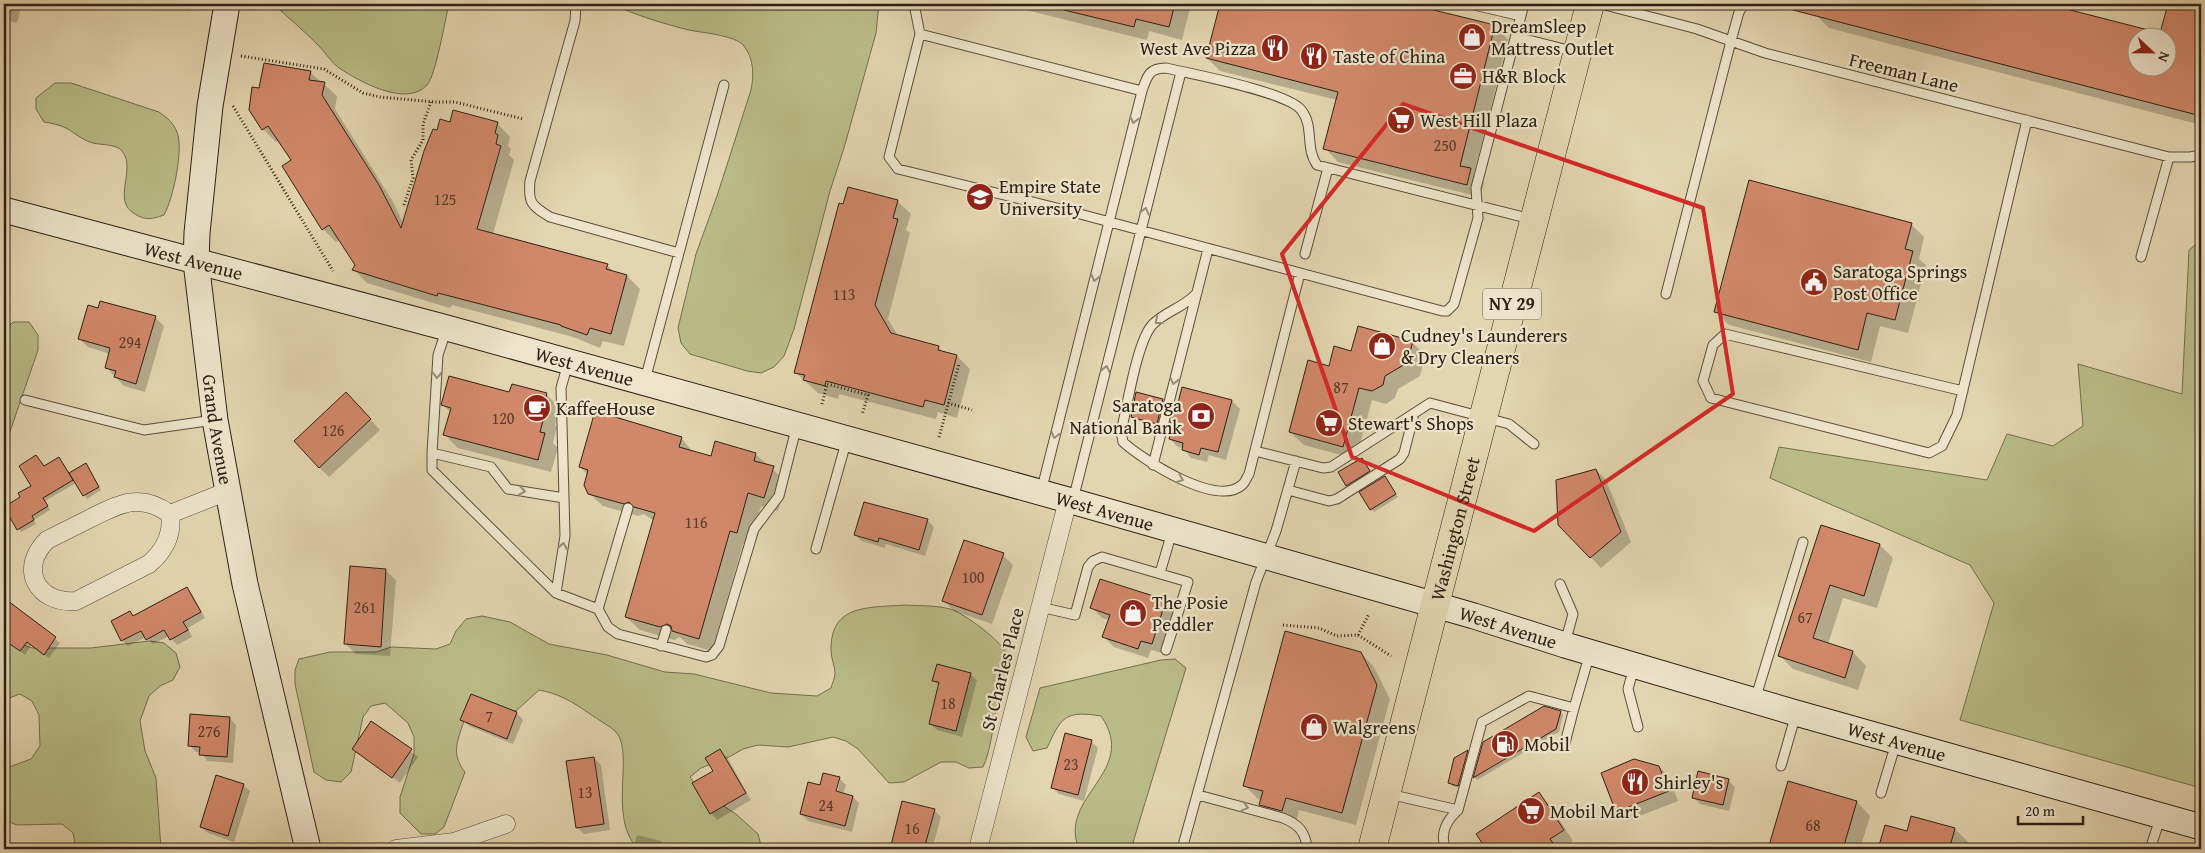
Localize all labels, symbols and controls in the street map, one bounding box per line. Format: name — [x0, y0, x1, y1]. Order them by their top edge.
place label: DreamSleep Mattress Outlet — [1491, 12, 1614, 62]
shop icon: DreamSleep Mattress Outlet — [1457, 22, 1487, 52]
north arrow — [2128, 28, 2178, 78]
restaurant icon: West Ave Pizza — [1260, 33, 1290, 63]
place label: West Ave Pizza — [1139, 34, 1256, 62]
restaurant icon: Taste of China — [1299, 41, 1329, 71]
place label: Taste of China — [1333, 42, 1445, 70]
street label: Freeman Lane — [1846, 45, 1962, 99]
text: N — [2153, 49, 2175, 66]
office icon: H&R Block — [1448, 61, 1478, 91]
place label: H&R Block — [1482, 62, 1567, 90]
supermarket icon: West Hill Plaza — [1386, 105, 1416, 135]
place label: West Hill Plaza — [1420, 106, 1537, 134]
one-way arrow — [1129, 116, 1140, 125]
house number: 250 — [1433, 133, 1457, 157]
place label: Empire State University — [999, 172, 1101, 222]
school or university icon: Empire State University — [965, 182, 995, 212]
house number: 125 — [433, 187, 457, 211]
one-way arrow — [1139, 208, 1149, 216]
street label: West Avenue — [141, 234, 246, 287]
place label: Saratoga Springs Post Office — [1833, 257, 1967, 307]
public building icon: Saratoga Springs Post Office — [1799, 267, 1829, 297]
one-way arrow — [1090, 273, 1100, 281]
house number: 113 — [832, 282, 856, 306]
road number: NY 29 — [1483, 288, 1541, 320]
one-way arrow — [1154, 315, 1164, 324]
place label: Cudney's Launderers & Dry Cleaners — [1401, 321, 1567, 371]
house number: 294 — [118, 330, 142, 354]
shop icon: Cudney's Launderers & Dry Cleaners — [1367, 331, 1397, 361]
street label: West Avenue — [532, 339, 637, 393]
one-way arrow — [1100, 364, 1111, 373]
one-way arrow — [431, 372, 442, 380]
street label: Grand Avenue — [196, 373, 241, 487]
house number: 87 — [1333, 375, 1349, 399]
one-way arrow — [1169, 376, 1180, 385]
place label: Saratoga National Bank — [1070, 391, 1182, 441]
cafe icon: KaffeeHouse — [522, 393, 552, 423]
place label: KaffeeHouse — [556, 394, 655, 422]
bank icon: Saratoga National Bank — [1186, 401, 1216, 431]
house number: 120 — [491, 406, 515, 430]
supermarket icon: Stewart's Shops — [1314, 408, 1344, 438]
place label: Stewart's Shops — [1348, 409, 1474, 437]
house number: 126 — [321, 418, 345, 442]
one-way arrow — [1050, 431, 1061, 440]
street label: Washington Street — [1423, 453, 1487, 603]
one-way arrow — [1175, 473, 1184, 483]
street label: West Avenue — [1052, 483, 1157, 538]
one-way arrow — [518, 485, 526, 496]
house number: 116 — [684, 510, 708, 534]
one-way arrow — [557, 541, 568, 549]
house number: 100 — [961, 565, 985, 589]
place label: The Posie Peddler — [1152, 588, 1228, 638]
house number: 261 — [353, 595, 377, 619]
shop icon: The Posie Peddler — [1118, 598, 1148, 628]
street label: West Avenue — [1456, 599, 1561, 656]
street label: St Charles Place — [973, 604, 1031, 733]
house number: 67 — [1797, 605, 1813, 629]
house number: 18 — [940, 691, 956, 715]
house number: 7 — [485, 704, 493, 728]
shop icon: Walgreens — [1299, 712, 1329, 742]
place label: Walgreens — [1333, 713, 1416, 741]
street label: West Avenue — [1844, 714, 1949, 769]
house number: 276 — [197, 719, 221, 743]
fuel station icon: Mobil — [1490, 729, 1520, 759]
place label: Mobil — [1524, 730, 1570, 758]
house number: 23 — [1063, 752, 1079, 776]
restaurant icon: Shirley's — [1620, 767, 1650, 797]
place label: Shirley's — [1654, 768, 1723, 796]
house number: 13 — [577, 780, 593, 804]
house number: 24 — [818, 793, 834, 817]
scale bar — [2018, 793, 2082, 825]
supermarket icon: Mobil Mart — [1516, 796, 1546, 826]
place label: Mobil Mart — [1550, 797, 1639, 825]
text: 20 m — [2025, 800, 2056, 821]
one-way arrow — [1240, 802, 1248, 812]
house number: 68 — [1805, 813, 1821, 837]
house number: 16 — [904, 816, 920, 840]

